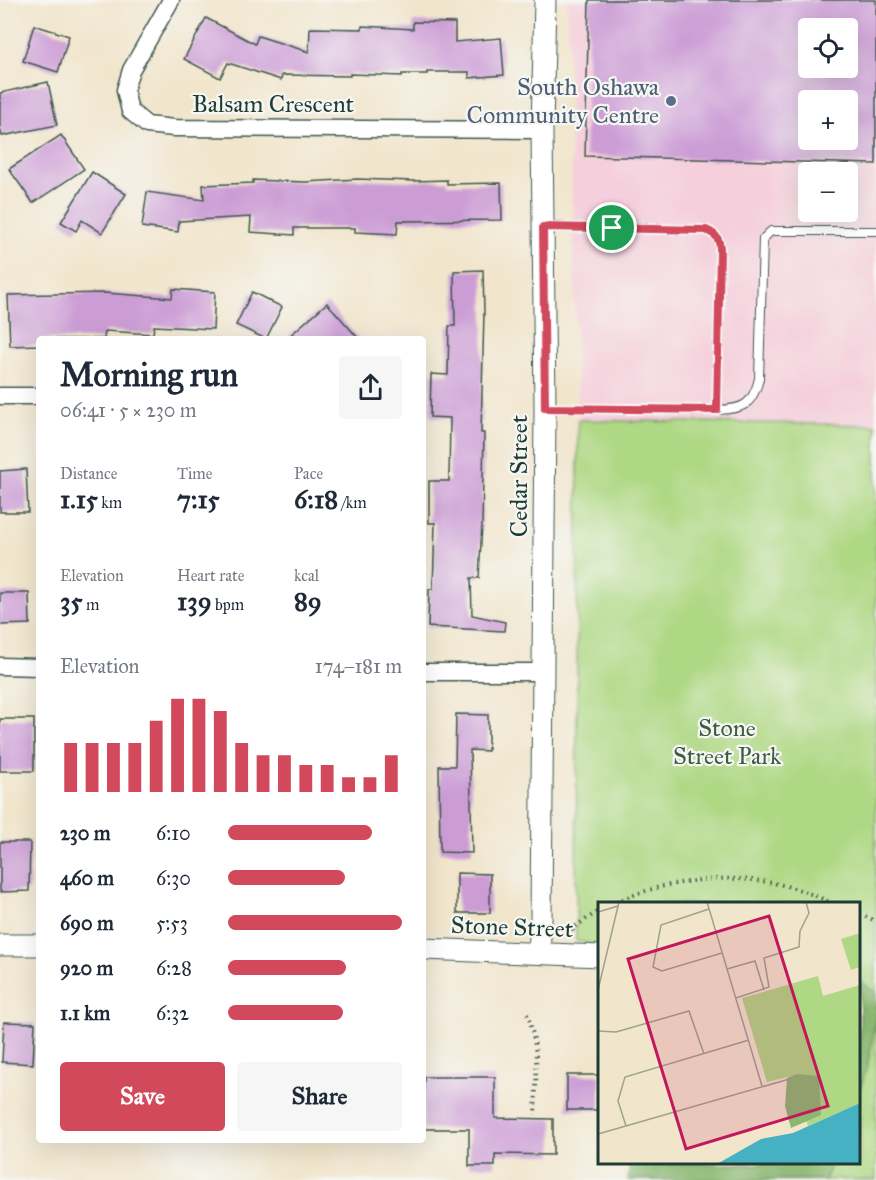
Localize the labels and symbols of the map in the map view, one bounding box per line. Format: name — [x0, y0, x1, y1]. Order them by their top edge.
place label: South Oshawa Community Centre — [467, 72, 660, 130]
street label: Balsam Crescent — [192, 89, 355, 119]
marker: South Oshawa Community Centre — [664, 94, 678, 108]
pin — [586, 202, 637, 253]
street label: Cedar Street — [504, 414, 534, 537]
park label: Stone Street Park — [673, 713, 782, 771]
inset map — [598, 902, 861, 1165]
street label: Stone Street — [450, 910, 574, 944]

